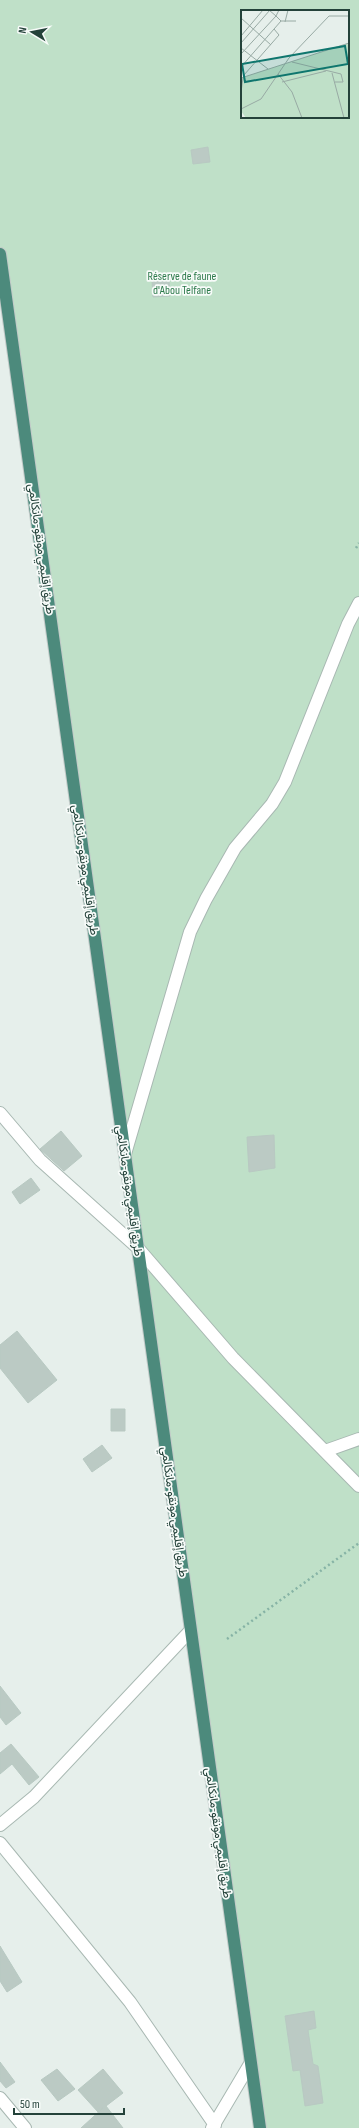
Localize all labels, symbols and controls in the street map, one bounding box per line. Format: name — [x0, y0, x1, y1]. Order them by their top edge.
inset map — [241, 10, 349, 118]
north arrow — [12, 12, 52, 52]
text: N — [16, 26, 30, 34]
park label: Réserve de faune d'Abou Telfane — [148, 269, 217, 298]
street label: طريق إقليمي مونقو-مانكالمي — [22, 483, 58, 616]
street label: طريق إقليمي مونقو-مانكالمي — [66, 804, 102, 937]
street label: طريق إقليمي مونقو-مانكالمي — [110, 1125, 146, 1258]
street label: طريق إقليمي مونقو-مانكالمي — [155, 1446, 191, 1579]
street label: طريق إقليمي مونقو-مانكالمي — [199, 1767, 235, 1900]
scale bar — [14, 2090, 124, 2116]
text: 50 m — [20, 2097, 40, 2112]

